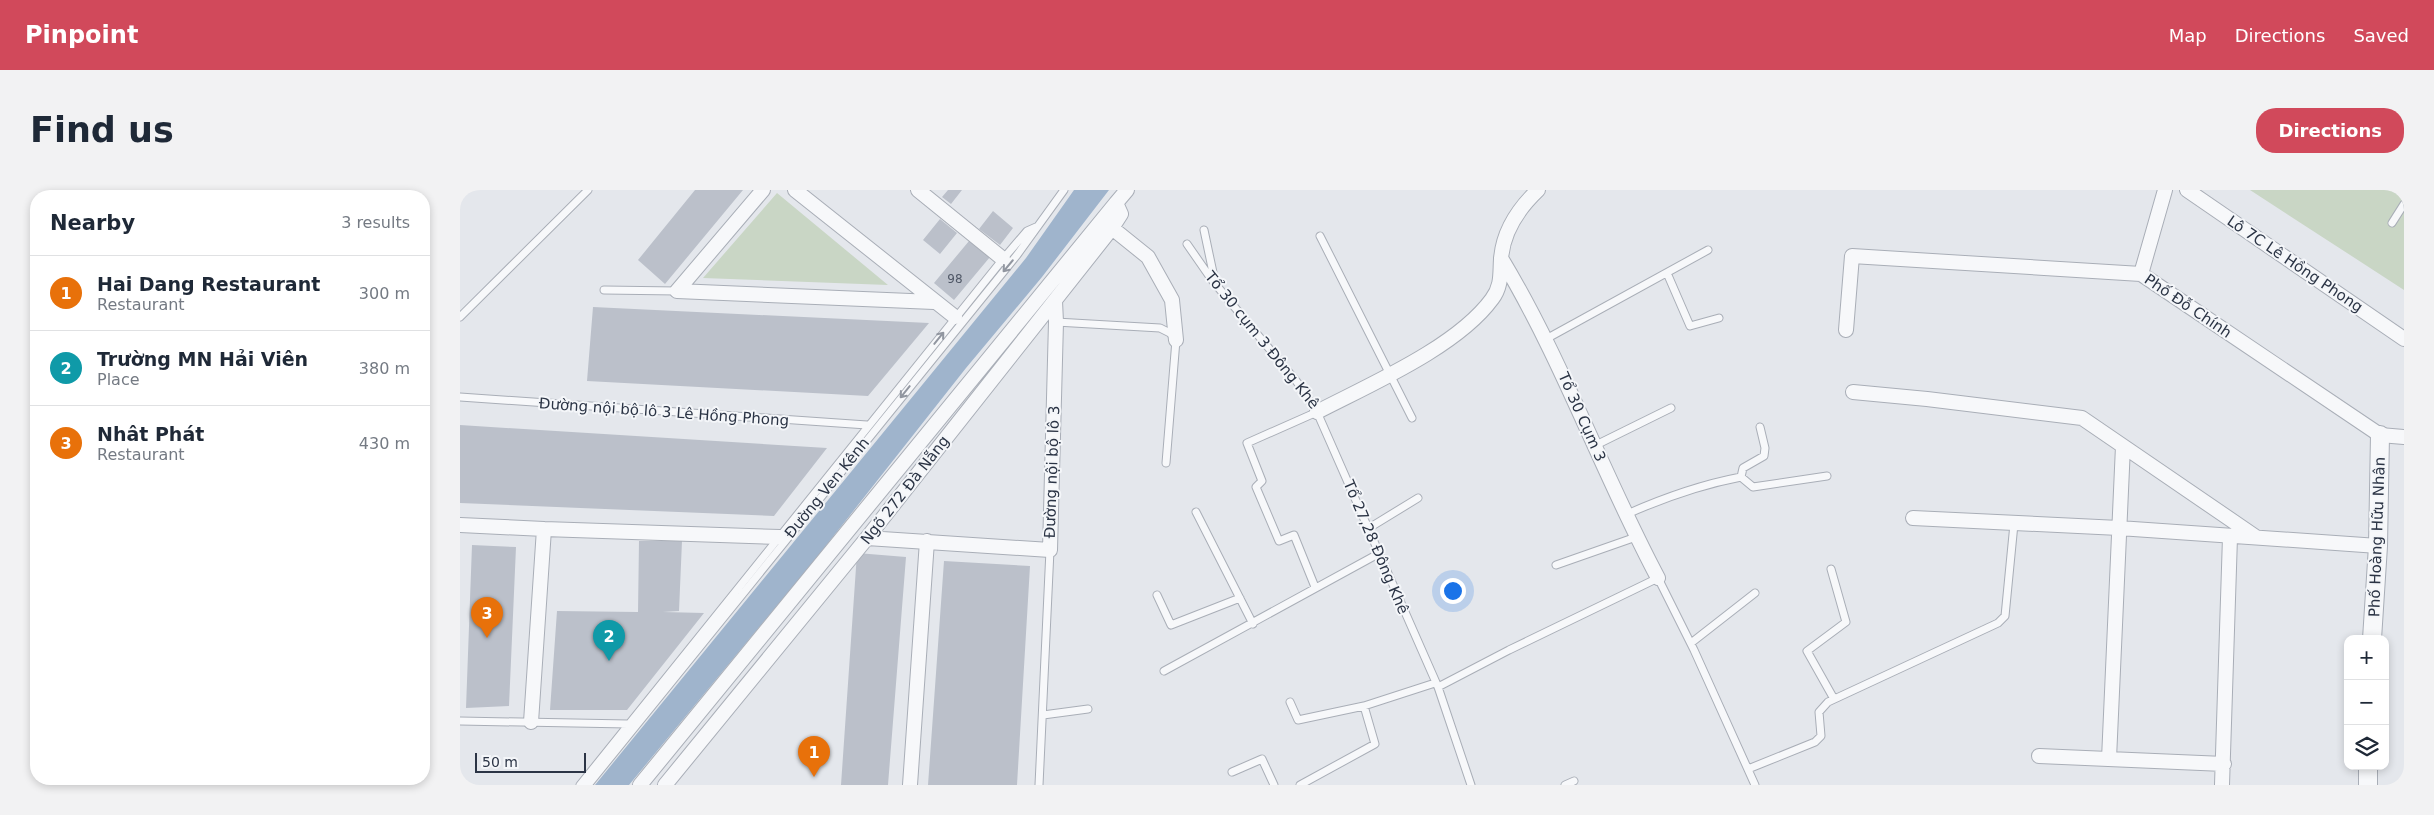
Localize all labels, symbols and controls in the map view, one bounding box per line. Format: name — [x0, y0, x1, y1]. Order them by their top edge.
text: Pinpoint — [25, 21, 138, 49]
text: Map — [2169, 25, 2207, 46]
text: Directions — [2235, 25, 2325, 46]
text: Saved — [2353, 25, 2409, 46]
button: Directions — [2256, 108, 2404, 153]
text: Find us — [30, 110, 174, 150]
text: Nearby — [50, 211, 135, 235]
street label: Lô 7C Lê Hồng Phong — [2224, 212, 2366, 316]
text: 3 results — [341, 213, 410, 232]
one-way arrow — [1002, 260, 1013, 273]
street label: Tổ 30 cụm 3 Đông Khê — [1200, 267, 1323, 412]
street label: Phố Đỗ Chính — [2141, 270, 2235, 342]
house number: 98 — [947, 272, 963, 286]
text: Hai Dang Restaurant — [97, 273, 320, 295]
text: 1 — [60, 284, 72, 303]
text: 300 m — [359, 284, 410, 303]
text: Restaurant — [97, 295, 185, 314]
one-way arrow — [933, 331, 944, 344]
text: Trường MN Hải Viên — [97, 348, 308, 370]
text: 2 — [60, 359, 72, 378]
text: 380 m — [359, 359, 410, 378]
street label: Tổ 30 Cụm 3 — [1554, 369, 1610, 464]
text: Place — [97, 370, 140, 389]
one-way arrow — [899, 385, 910, 398]
street label: Đường nội bộ lô 3 Lê Hồng Phong — [538, 394, 790, 430]
street label: Đường nội bộ lô 3 — [1041, 405, 1063, 539]
text: Nhât Phát — [97, 423, 204, 445]
street label: Ngõ 272 Đà Nẵng — [857, 432, 953, 548]
text: 3 — [60, 434, 72, 453]
text: 430 m — [359, 434, 410, 453]
street label: Đường Ven Kênh — [781, 434, 873, 542]
text: Restaurant — [97, 445, 185, 464]
street label: Phố Hoàng Hữu Nhân — [2365, 457, 2389, 617]
street label: Tổ 27,28 Đông Khê — [1339, 476, 1412, 617]
your location — [1440, 578, 1466, 604]
pin: 3 — [471, 597, 503, 638]
pin: 2 — [593, 620, 625, 661]
map controls — [2344, 635, 2389, 770]
button: + — [2344, 635, 2389, 680]
button: − — [2344, 680, 2389, 725]
button: layers — [2344, 725, 2389, 770]
pin: 1 — [798, 736, 830, 777]
scale bar — [475, 750, 586, 773]
text: 50 m — [482, 754, 518, 770]

